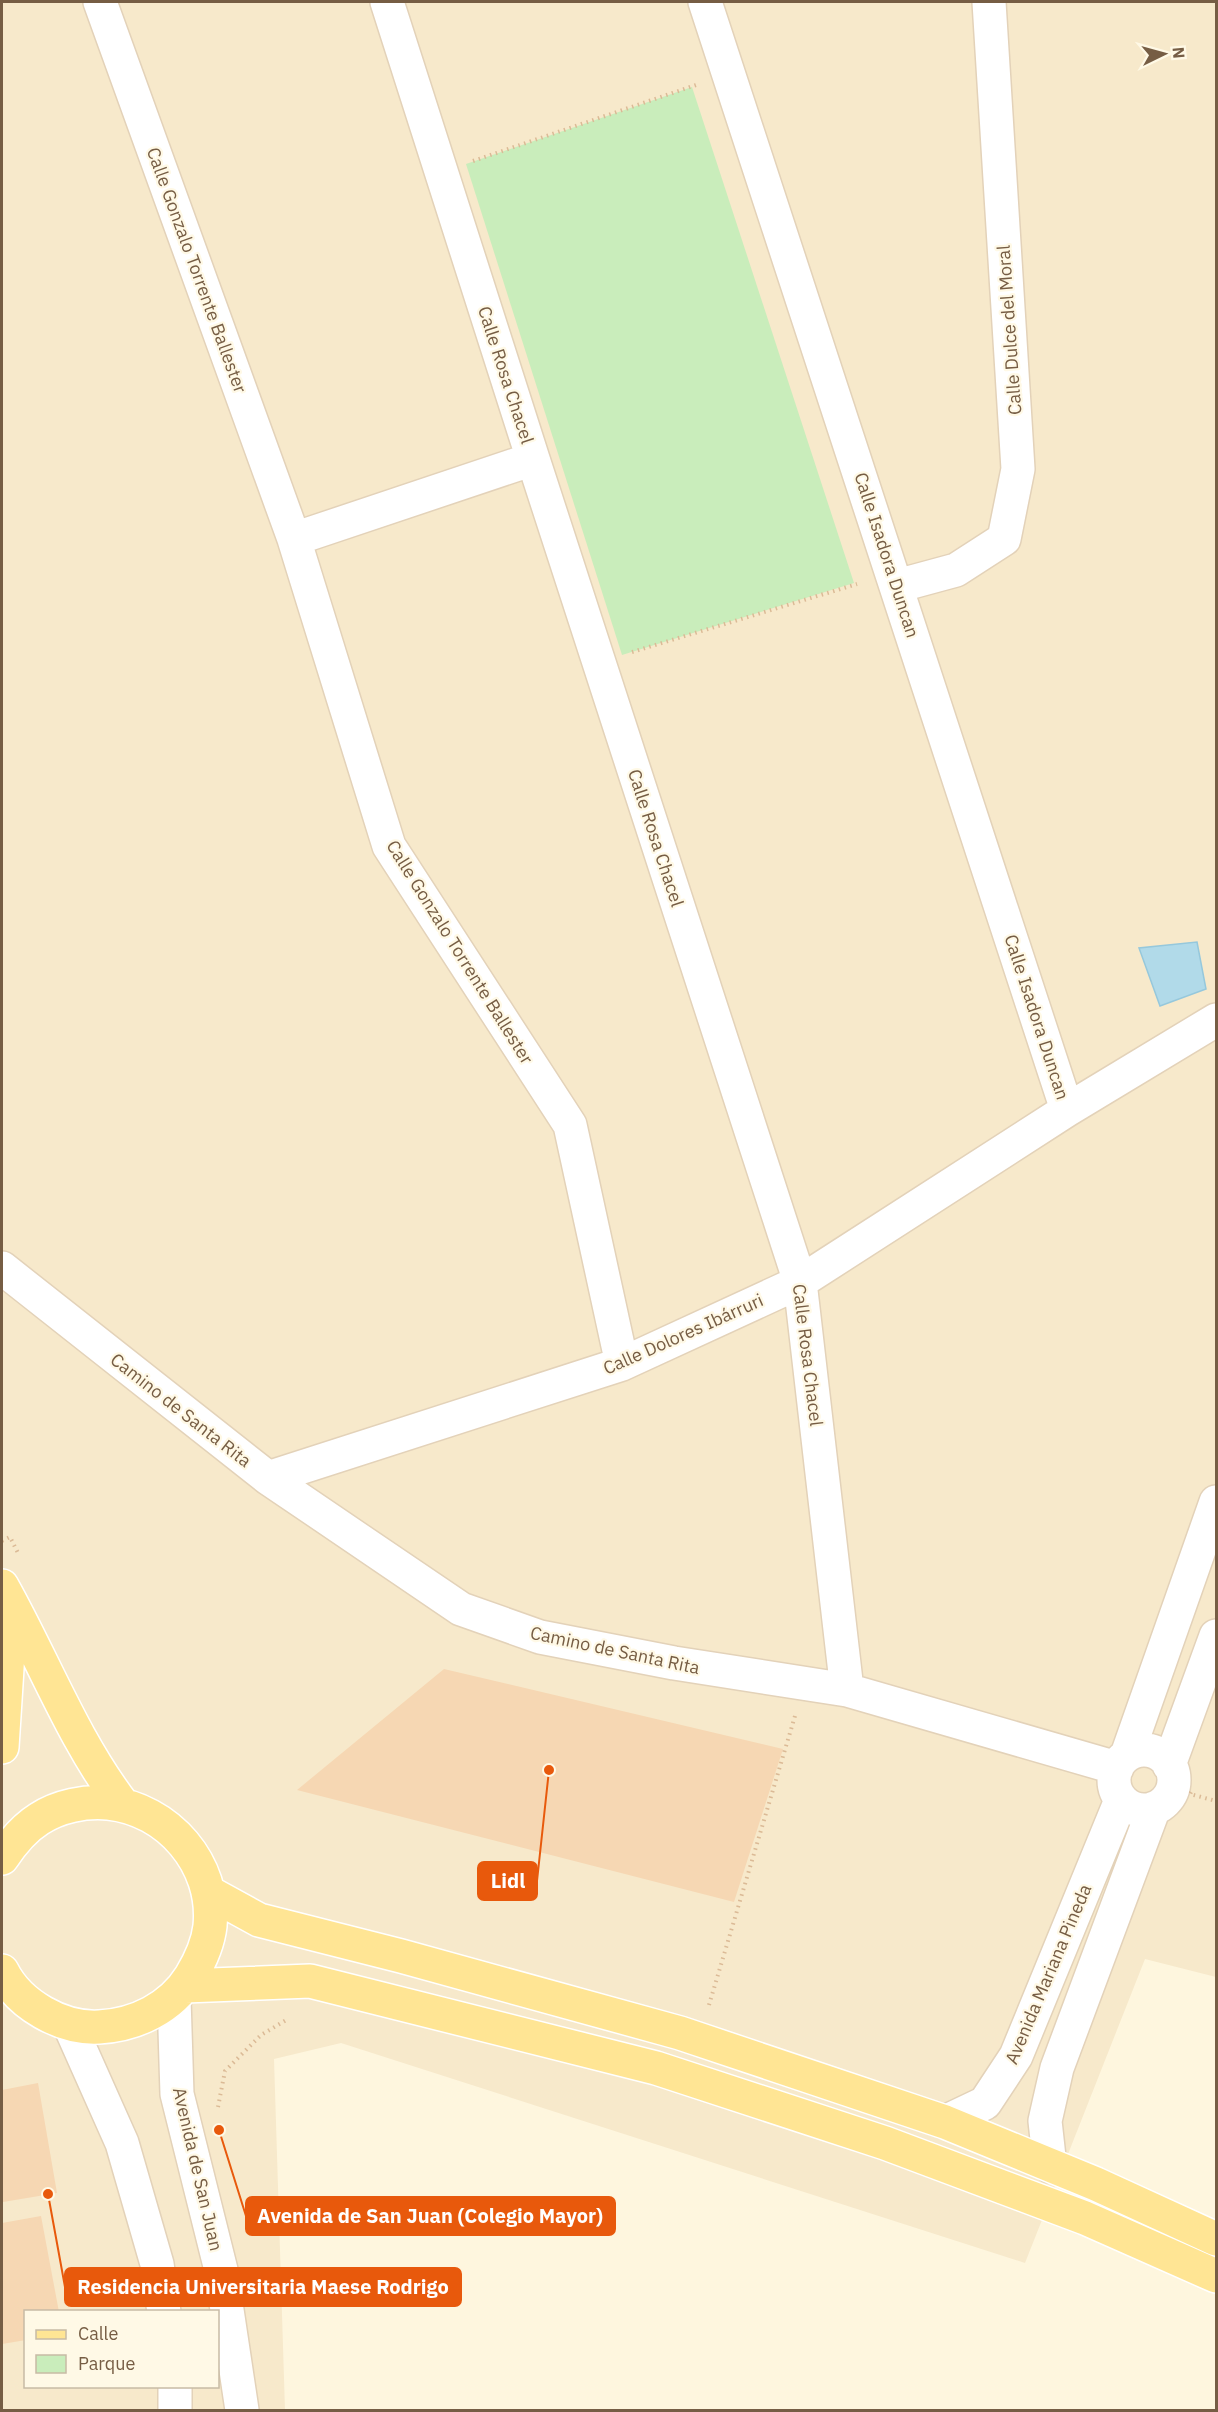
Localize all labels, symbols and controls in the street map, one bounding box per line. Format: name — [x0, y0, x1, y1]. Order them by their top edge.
north arrow — [1134, 24, 1194, 84]
text: N — [1168, 46, 1189, 59]
street label: Calle Gonzalo Torrente Ballester — [142, 144, 252, 396]
street label: Calle Dulce del Moral — [992, 244, 1026, 416]
street label: Calle Rosa Chacel — [473, 303, 539, 447]
street label: Calle Isadora Duncan — [849, 469, 925, 641]
street label: Calle Rosa Chacel — [623, 766, 689, 910]
street label: Calle Gonzalo Torrente Ballester — [381, 836, 539, 1069]
street label: Calle Isadora Duncan — [999, 931, 1075, 1103]
street label: Calle Rosa Chacel — [788, 1282, 828, 1428]
street label: Calle Dolores Ibárruri — [599, 1288, 767, 1380]
street label: Camino de Santa Rita — [106, 1348, 256, 1472]
street label: Camino de Santa Rita — [528, 1621, 702, 1679]
callout: Lidl — [478, 1862, 537, 1900]
text: Lidl — [491, 1867, 525, 1894]
street label: Avenida Mariana Pineda — [1000, 1880, 1097, 2068]
street label: Avenida de San Juan — [168, 2085, 228, 2253]
callout: Avenida de San Juan (Colegio Mayor) — [246, 2197, 615, 2235]
text: Avenida de San Juan (Colegio Mayor) — [257, 2202, 603, 2229]
callout: Residencia Universitaria Maese Rodrigo — [65, 2268, 461, 2306]
text: Residencia Universitaria Maese Rodrigo — [77, 2273, 449, 2300]
legend — [24, 2310, 219, 2388]
text: Calle — [78, 2322, 118, 2345]
text: Parque — [78, 2352, 136, 2375]

